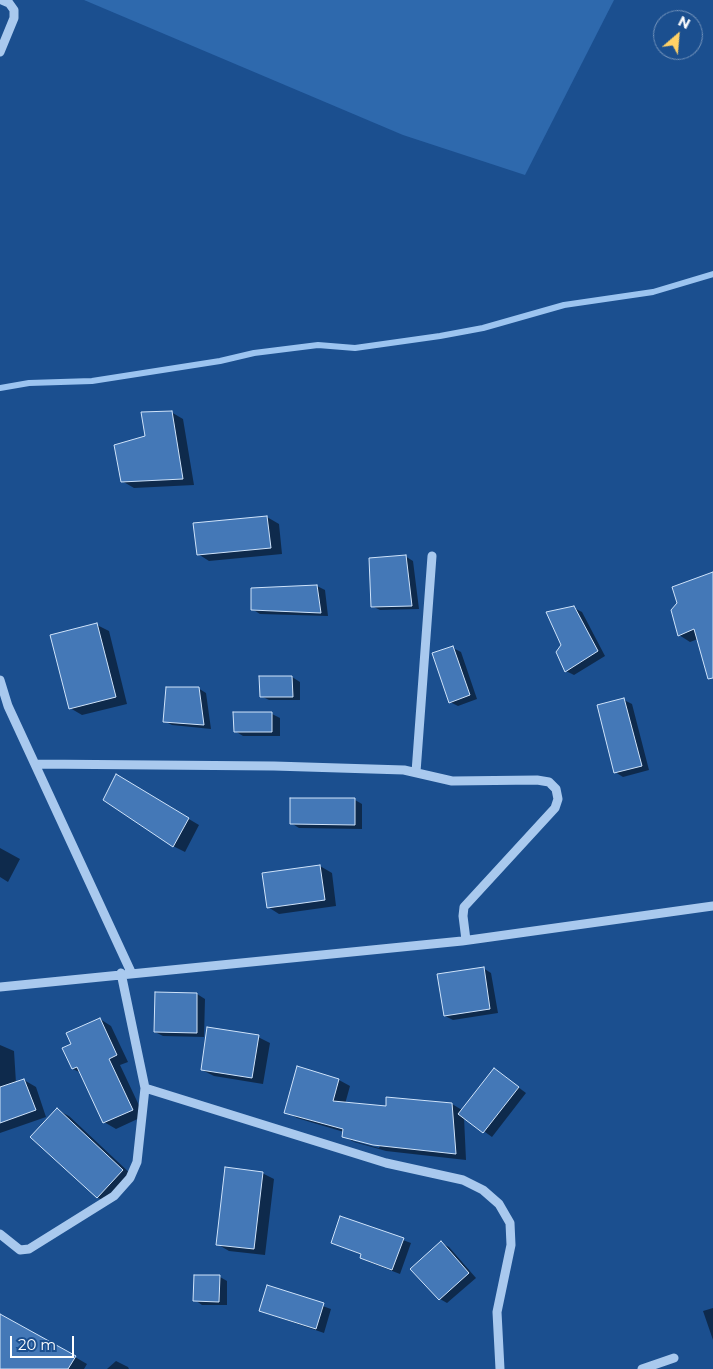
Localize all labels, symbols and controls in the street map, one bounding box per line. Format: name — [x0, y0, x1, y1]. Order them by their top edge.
north arrow — [653, 10, 703, 60]
text: N — [675, 12, 693, 33]
scale bar — [12, 1326, 76, 1358]
text: 20 m — [18, 1335, 56, 1354]

